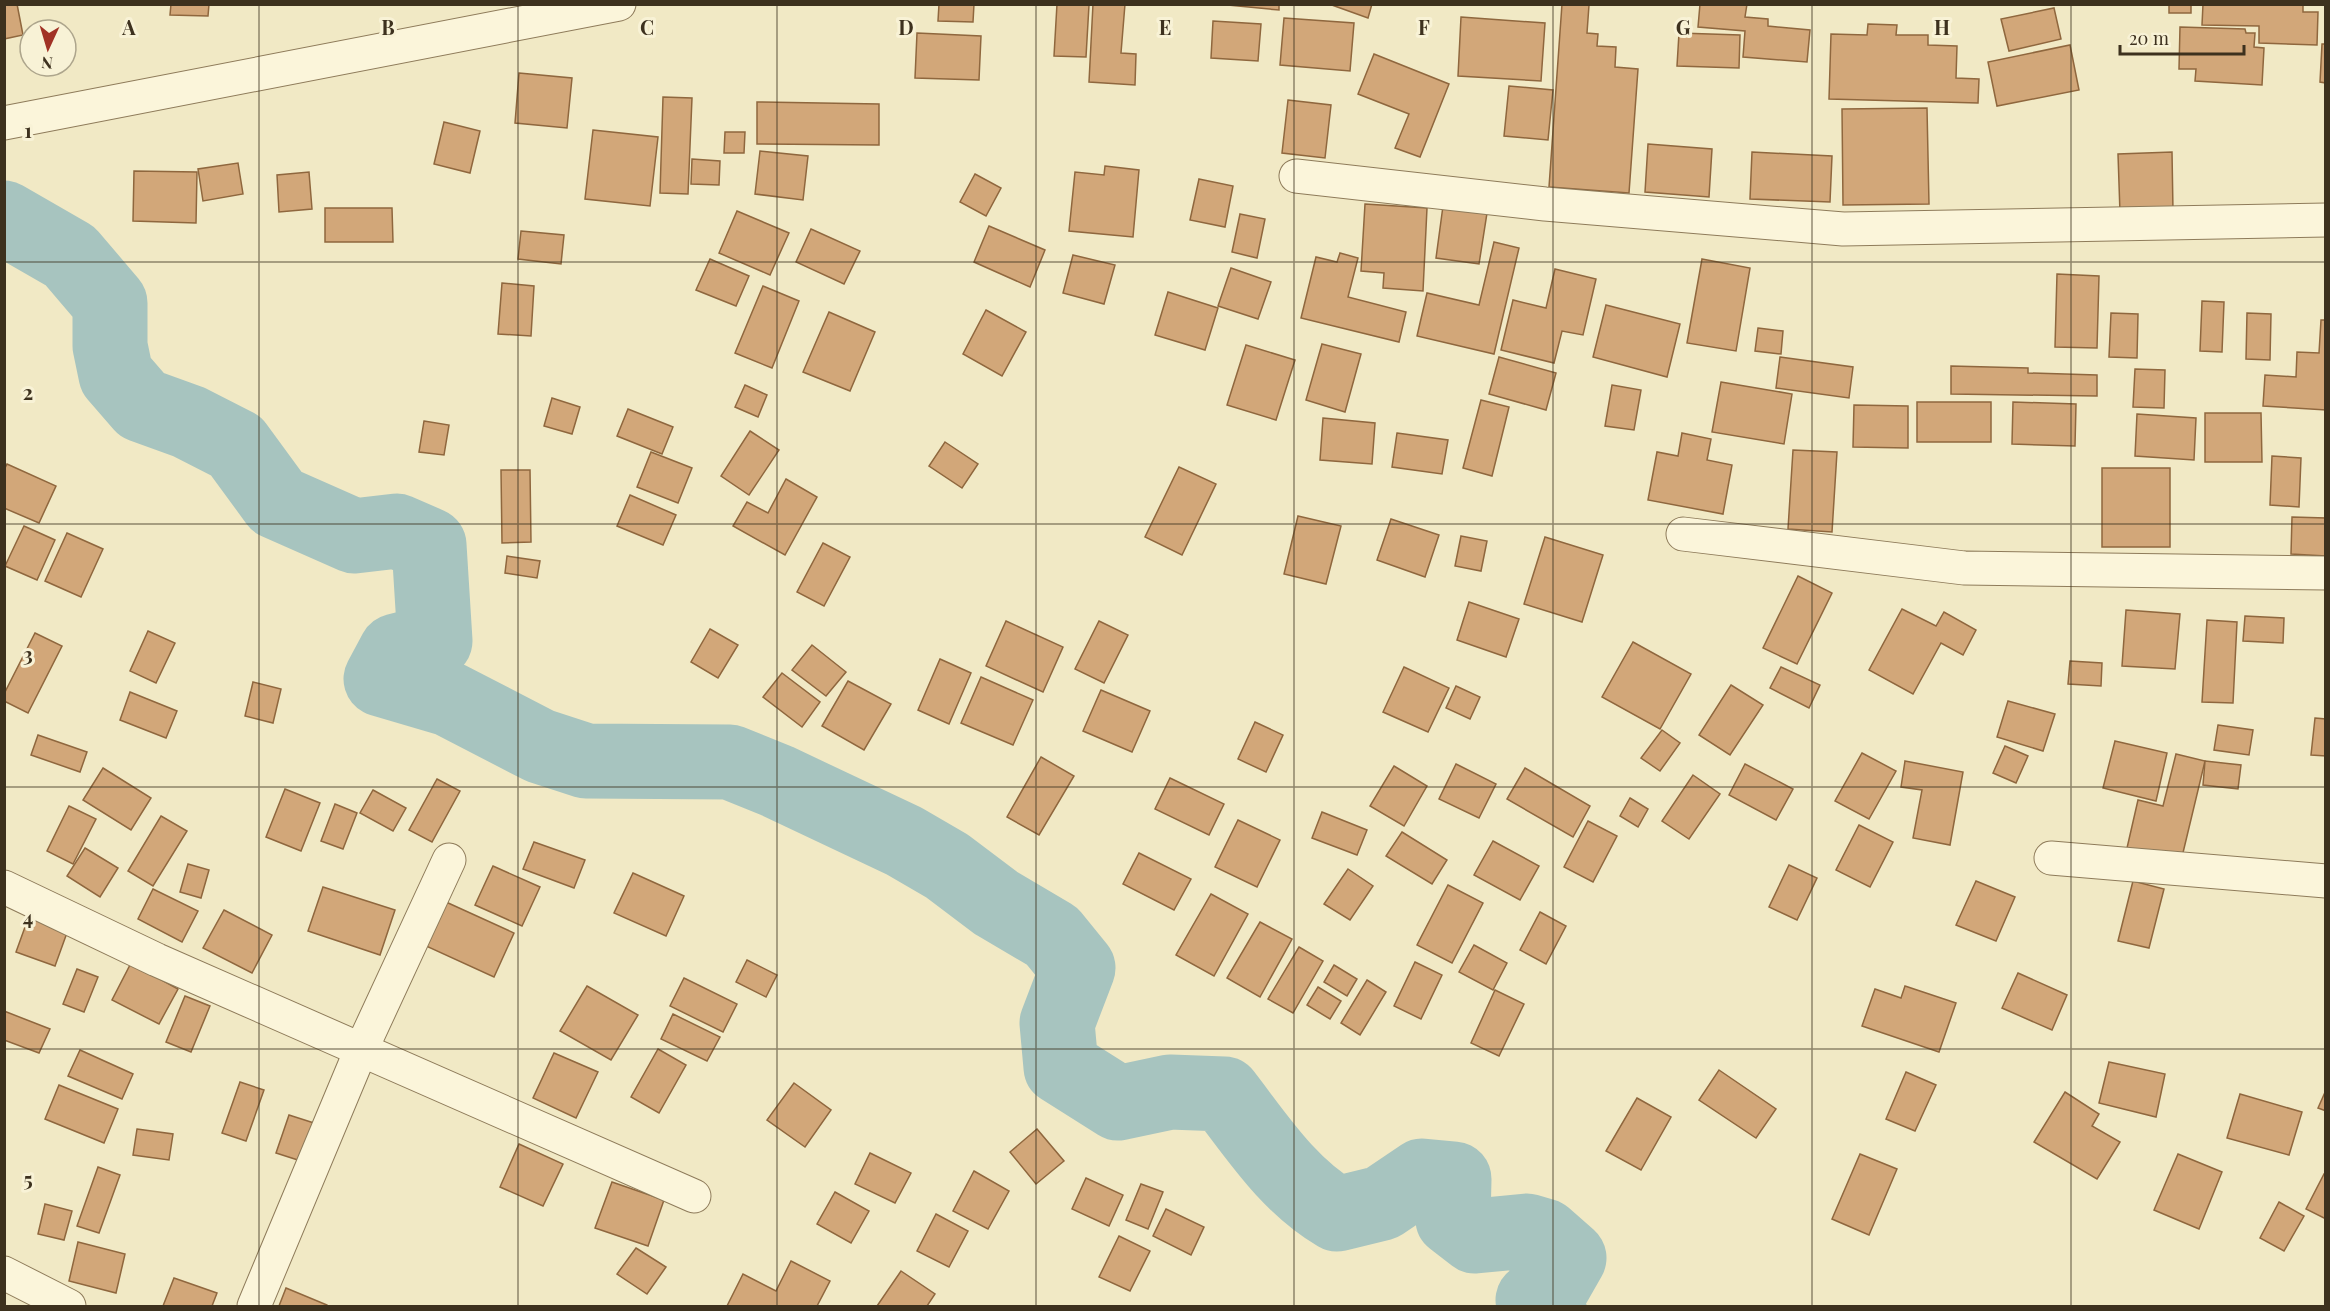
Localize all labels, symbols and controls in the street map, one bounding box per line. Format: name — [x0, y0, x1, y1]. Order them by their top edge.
text: A — [121, 13, 136, 40]
text: B — [381, 13, 395, 40]
text: C — [640, 13, 654, 40]
text: D — [898, 13, 914, 40]
text: E — [1159, 13, 1171, 40]
text: F — [1418, 13, 1430, 40]
text: G — [1676, 13, 1691, 40]
text: H — [1934, 13, 1950, 40]
north arrow — [18, 18, 78, 78]
scale bar — [2120, 18, 2244, 56]
text: 20 m — [2129, 26, 2169, 50]
text: N — [40, 53, 53, 74]
text: 1 — [24, 116, 32, 143]
text: 2 — [23, 378, 33, 405]
text: 3 — [23, 640, 33, 667]
text: 4 — [23, 903, 33, 930]
text: 5 — [23, 1165, 33, 1192]

